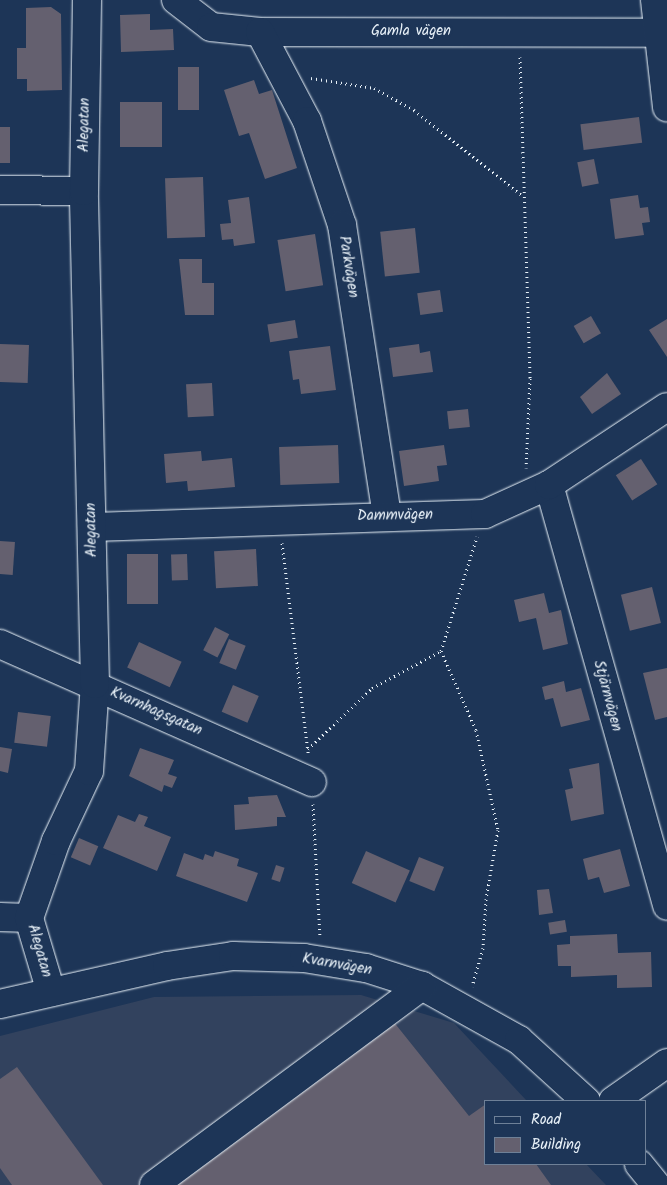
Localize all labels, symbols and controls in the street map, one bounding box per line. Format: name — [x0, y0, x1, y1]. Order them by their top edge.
street label: Gamla vägen — [371, 23, 451, 41]
street label: Alegatan — [76, 98, 94, 152]
street label: Parkvägen — [334, 235, 362, 299]
street label: Alegatan — [83, 503, 101, 557]
street label: Dammvägen — [357, 506, 433, 526]
street label: Stjärnvägen — [589, 658, 625, 734]
street label: Kvarnhagsgatan — [107, 684, 205, 740]
street label: Alegatan — [23, 922, 55, 980]
street label: Kvarnvägen — [301, 950, 373, 980]
legend — [484, 1100, 647, 1165]
text: Road — [531, 1108, 561, 1132]
text: Building — [531, 1133, 581, 1157]

